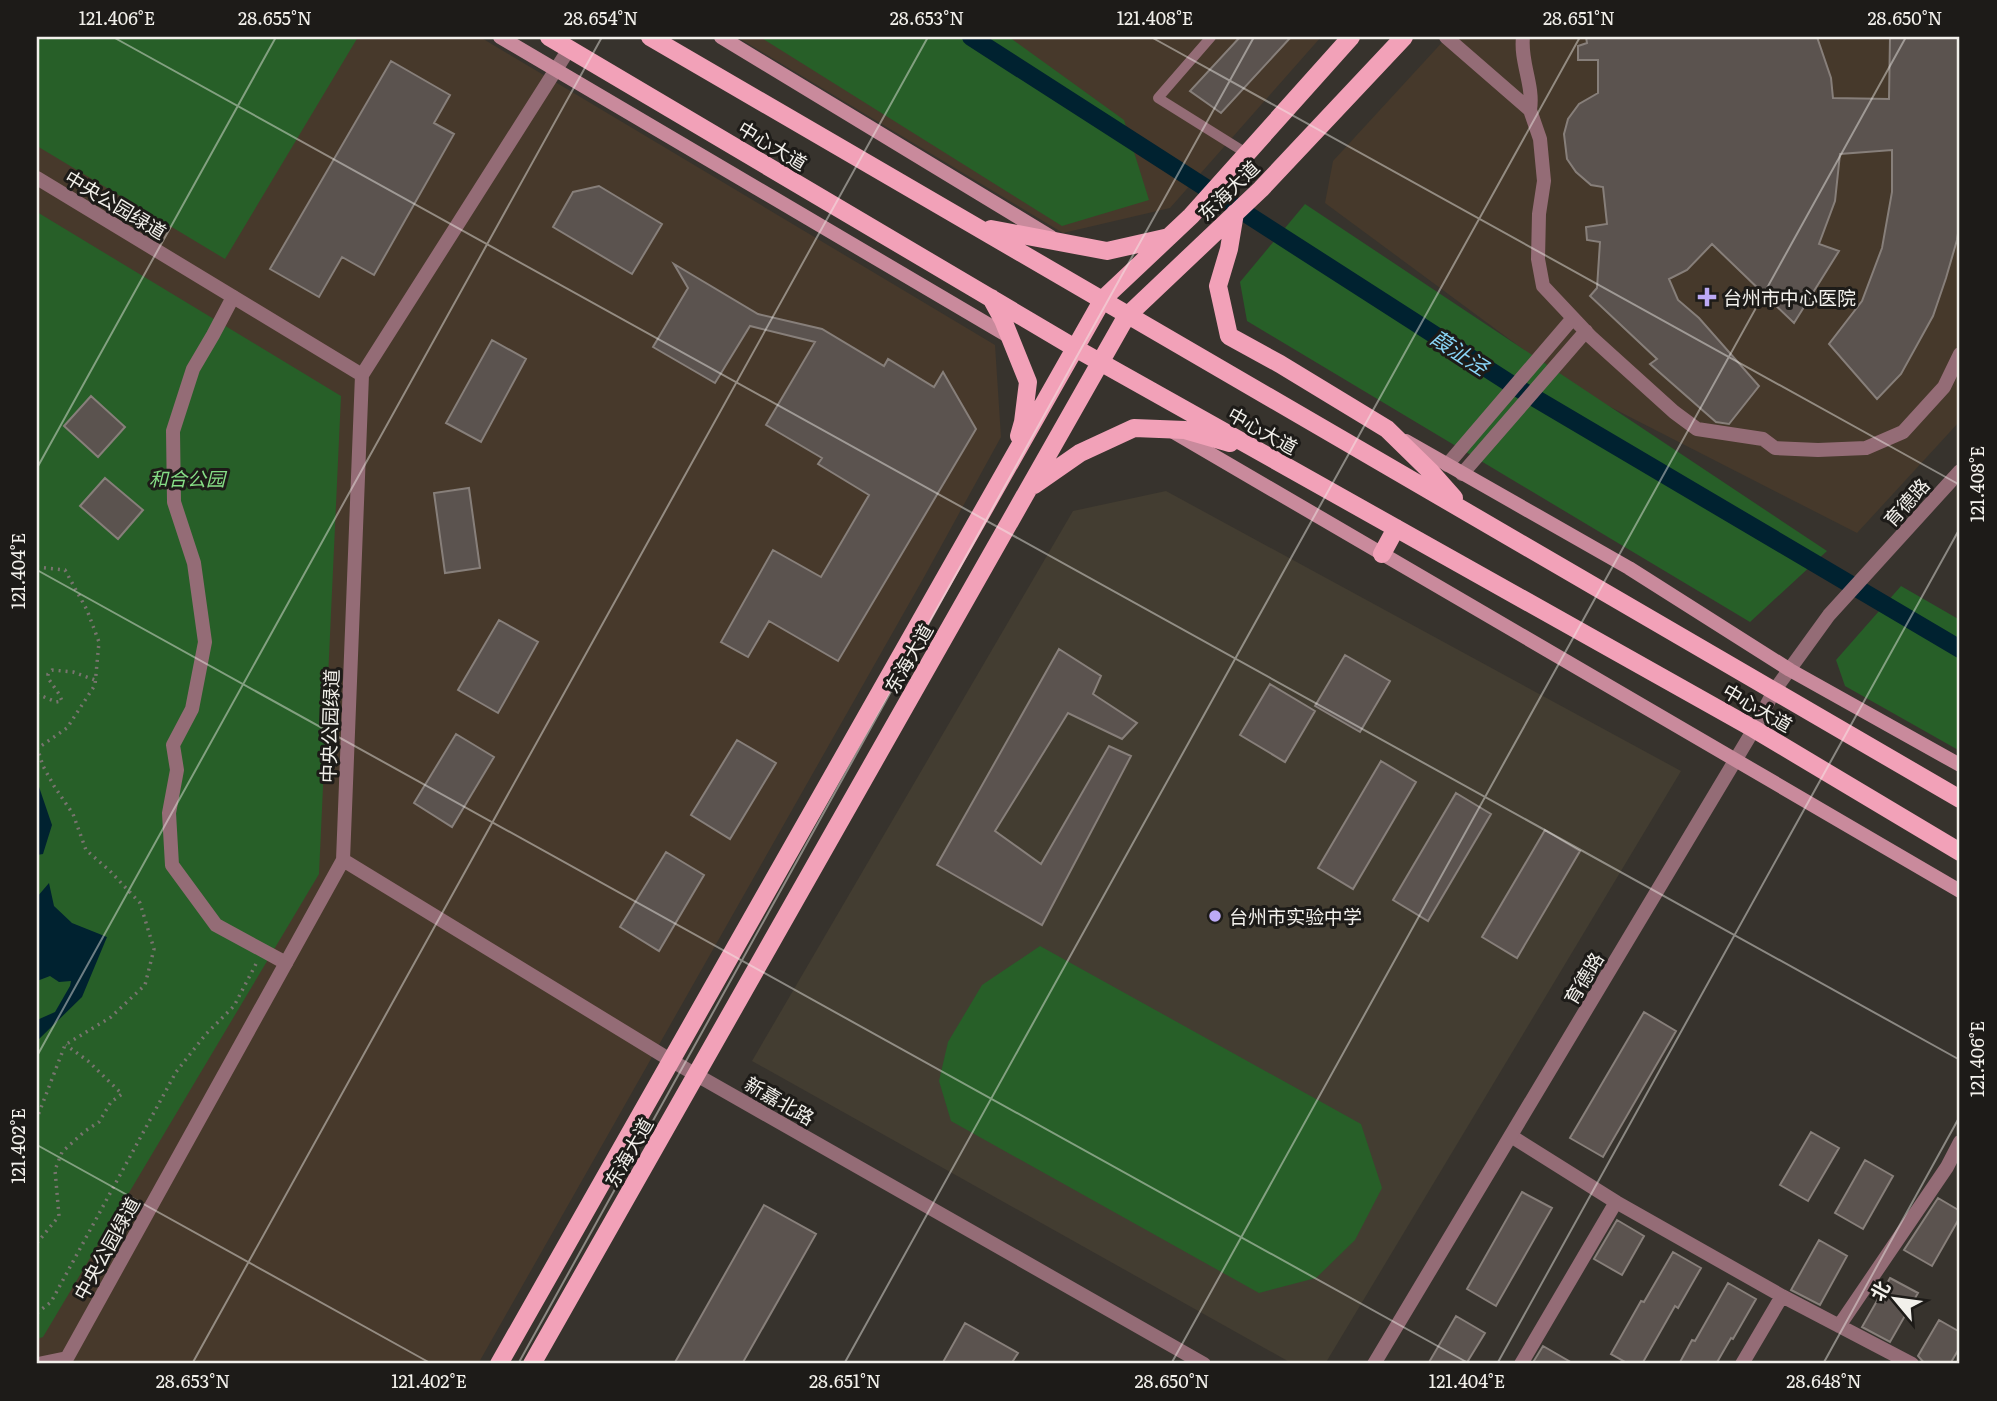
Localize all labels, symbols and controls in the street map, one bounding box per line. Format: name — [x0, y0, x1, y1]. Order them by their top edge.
text: 121.406°E — [79, 4, 155, 31]
text: 28.655°N — [238, 4, 312, 31]
text: 28.654°N — [564, 4, 638, 31]
text: 28.653°N — [890, 4, 964, 31]
text: 121.408°E — [1117, 4, 1193, 31]
text: 28.651°N — [1543, 4, 1615, 31]
text: 28.650°N — [1867, 4, 1943, 31]
street label: 中心大道 — [733, 113, 813, 177]
street label: 东海大道 — [1191, 154, 1265, 226]
street label: 中央公园绿道 — [60, 163, 172, 245]
place label: 台州市中心医院 — [1723, 283, 1856, 311]
marker: 台州市中心医院 — [1697, 287, 1717, 307]
water label: 葭沚泾 — [1425, 321, 1497, 382]
street label: 中心大道 — [1223, 399, 1303, 461]
text: 121.408°E — [1963, 446, 1990, 522]
park label: 和合公园 — [149, 464, 228, 492]
street label: 育德路 — [1877, 471, 1935, 533]
text: 121.404°E — [4, 533, 31, 609]
street label: 东海大道 — [877, 618, 939, 698]
street label: 中央公园绿道 — [313, 669, 345, 783]
street label: 中心大道 — [1718, 676, 1798, 738]
place label: 台州市实验中学 — [1229, 902, 1362, 930]
marker: 台州市实验中学 — [1207, 908, 1223, 924]
street label: 育德路 — [1556, 946, 1610, 1010]
text: 121.406°E — [1963, 1021, 1990, 1097]
street label: 新嘉北路 — [740, 1069, 820, 1131]
text: 121.402°E — [4, 1108, 31, 1184]
street label: 东海大道 — [597, 1112, 659, 1192]
street label: 中央公园绿道 — [66, 1191, 146, 1305]
north arrow — [1860, 1264, 1930, 1334]
text: 北 — [1862, 1275, 1896, 1305]
text: 28.653°N — [156, 1367, 230, 1394]
text: 121.402°E — [391, 1367, 467, 1394]
text: 28.651°N — [809, 1367, 881, 1394]
text: 28.650°N — [1134, 1367, 1210, 1394]
text: 121.404°E — [1429, 1367, 1505, 1394]
text: 28.648°N — [1786, 1367, 1862, 1394]

